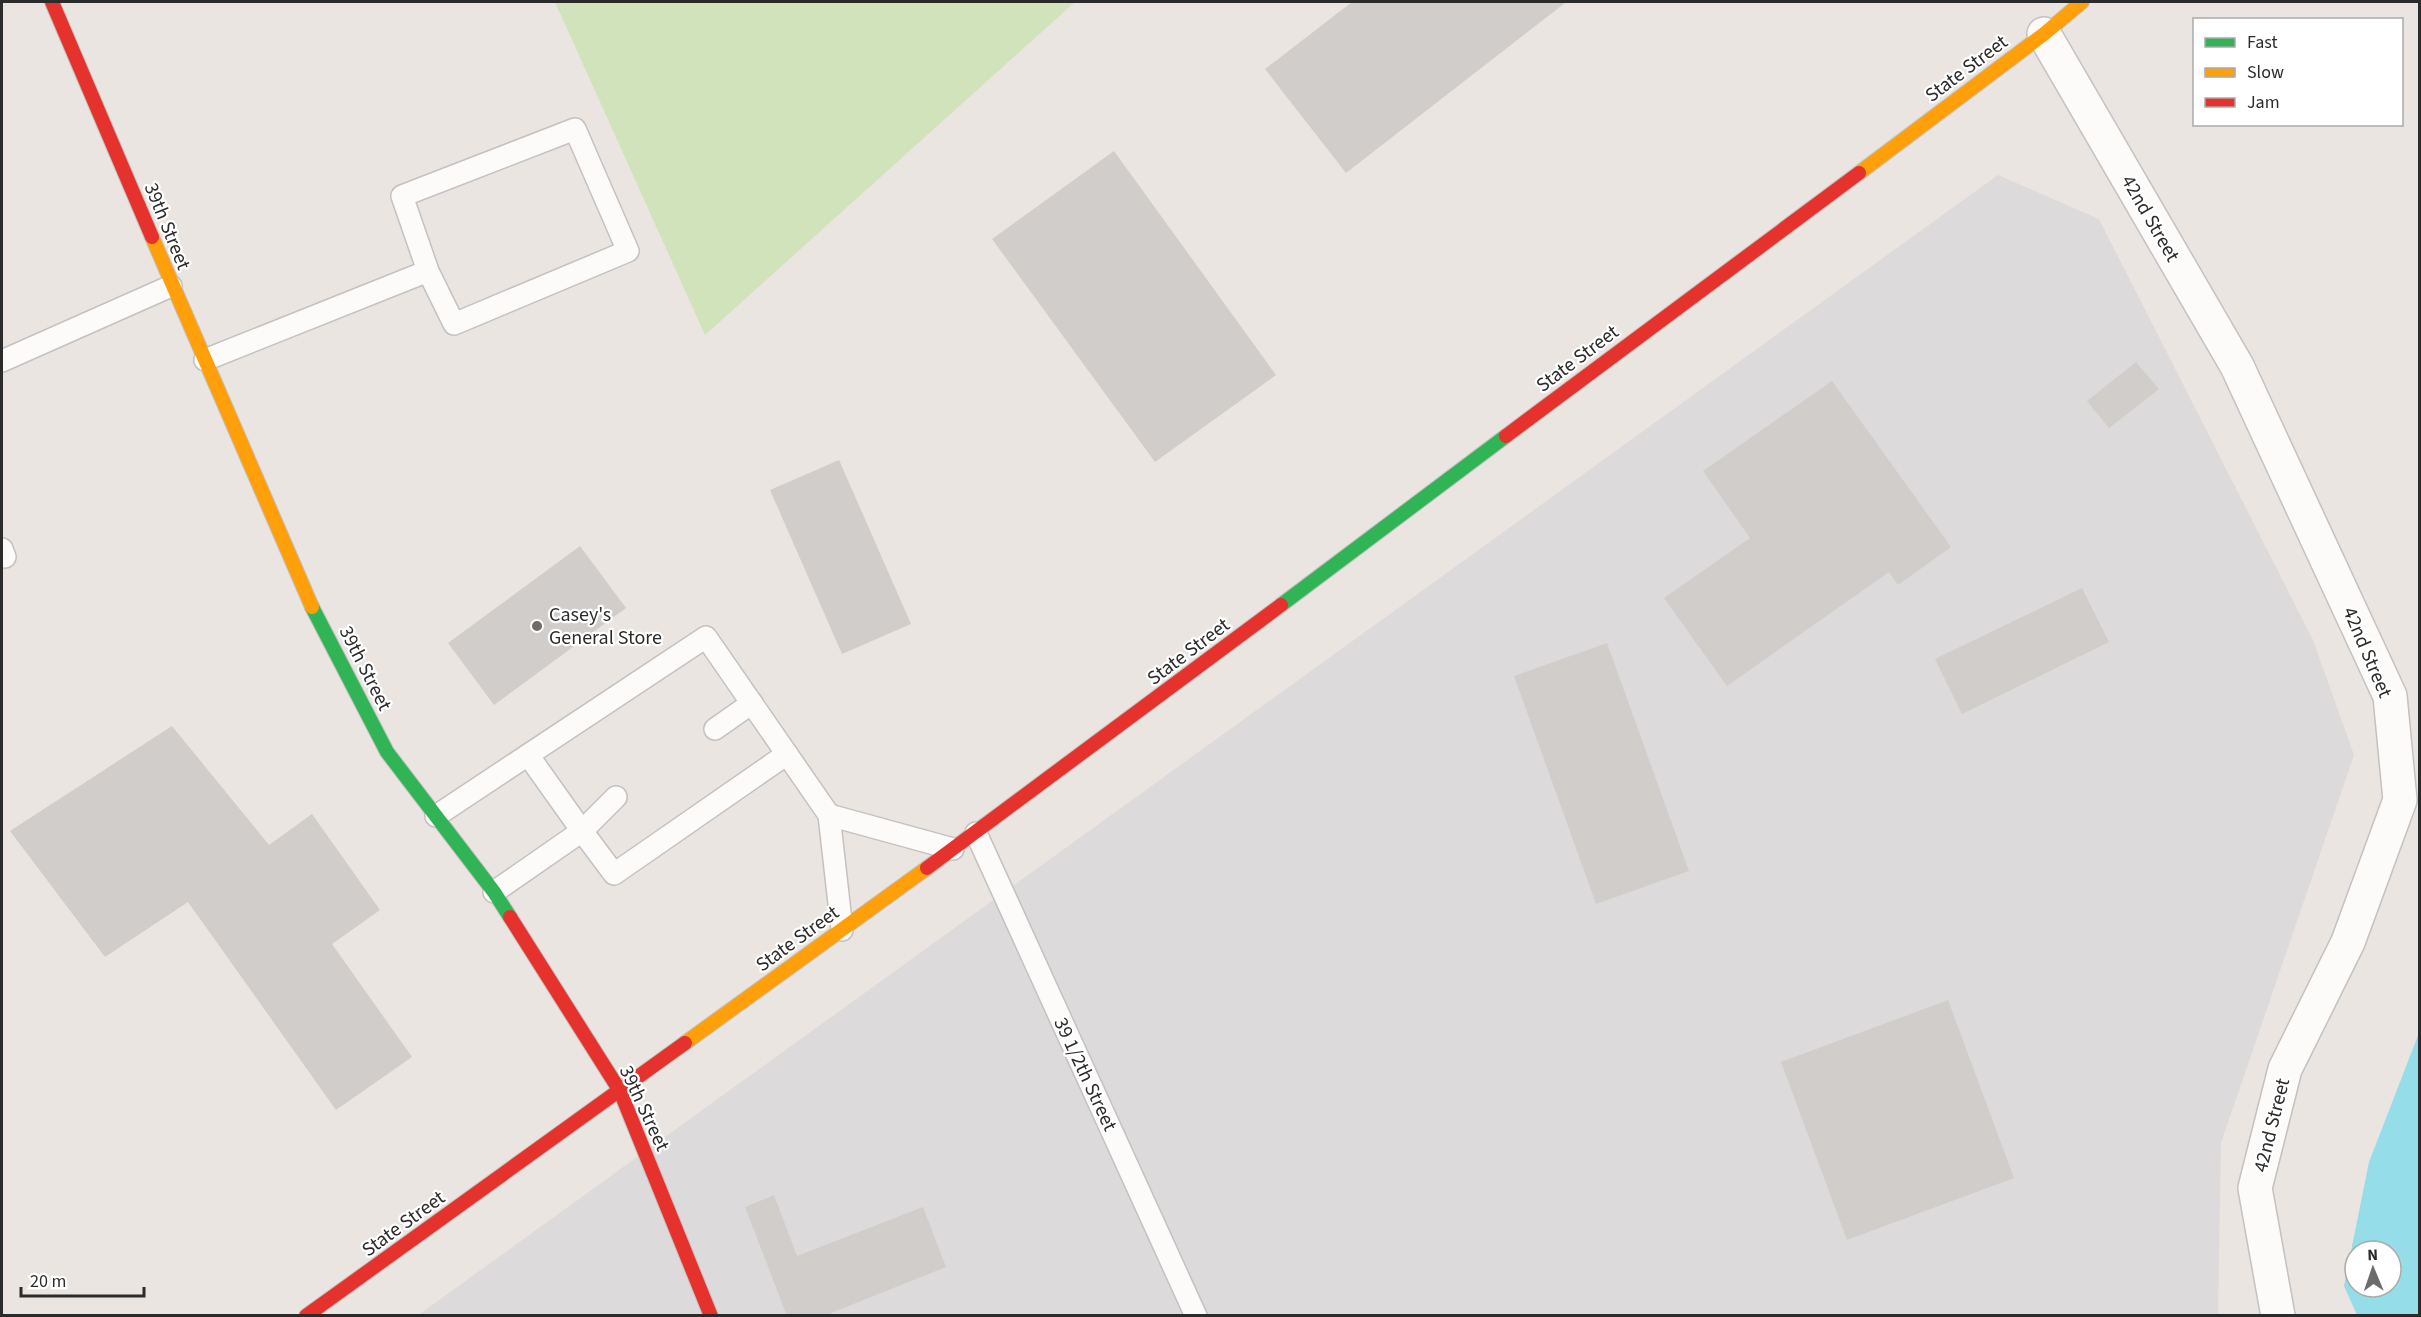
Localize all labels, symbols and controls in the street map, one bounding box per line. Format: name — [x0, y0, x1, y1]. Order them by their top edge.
legend — [2193, 18, 2403, 126]
street label: State Street — [1919, 28, 2014, 109]
text: Fast — [2247, 30, 2278, 55]
text: Slow — [2247, 60, 2284, 85]
text: Jam — [2247, 90, 2280, 115]
street label: 42nd Street — [2114, 170, 2186, 267]
street label: 39th Street — [137, 179, 197, 274]
street label: State Street — [1530, 318, 1625, 399]
place label: Casey's General Store — [549, 601, 662, 652]
street label: 42nd Street — [2335, 603, 2399, 702]
street label: State Street — [1141, 611, 1236, 692]
marker: Casey's General Store — [530, 619, 544, 633]
street label: 39th Street — [332, 621, 398, 716]
street label: State Street — [750, 899, 845, 979]
street label: 39 1/2th Street — [1047, 1013, 1124, 1136]
street label: 39th Street — [612, 1061, 676, 1156]
street label: 42nd Street — [2247, 1075, 2297, 1175]
street label: State Street — [356, 1184, 451, 1264]
north arrow — [2343, 1239, 2403, 1299]
text: N — [2367, 1244, 2378, 1266]
scale bar — [21, 1260, 144, 1298]
text: 20 m — [30, 1269, 66, 1294]

